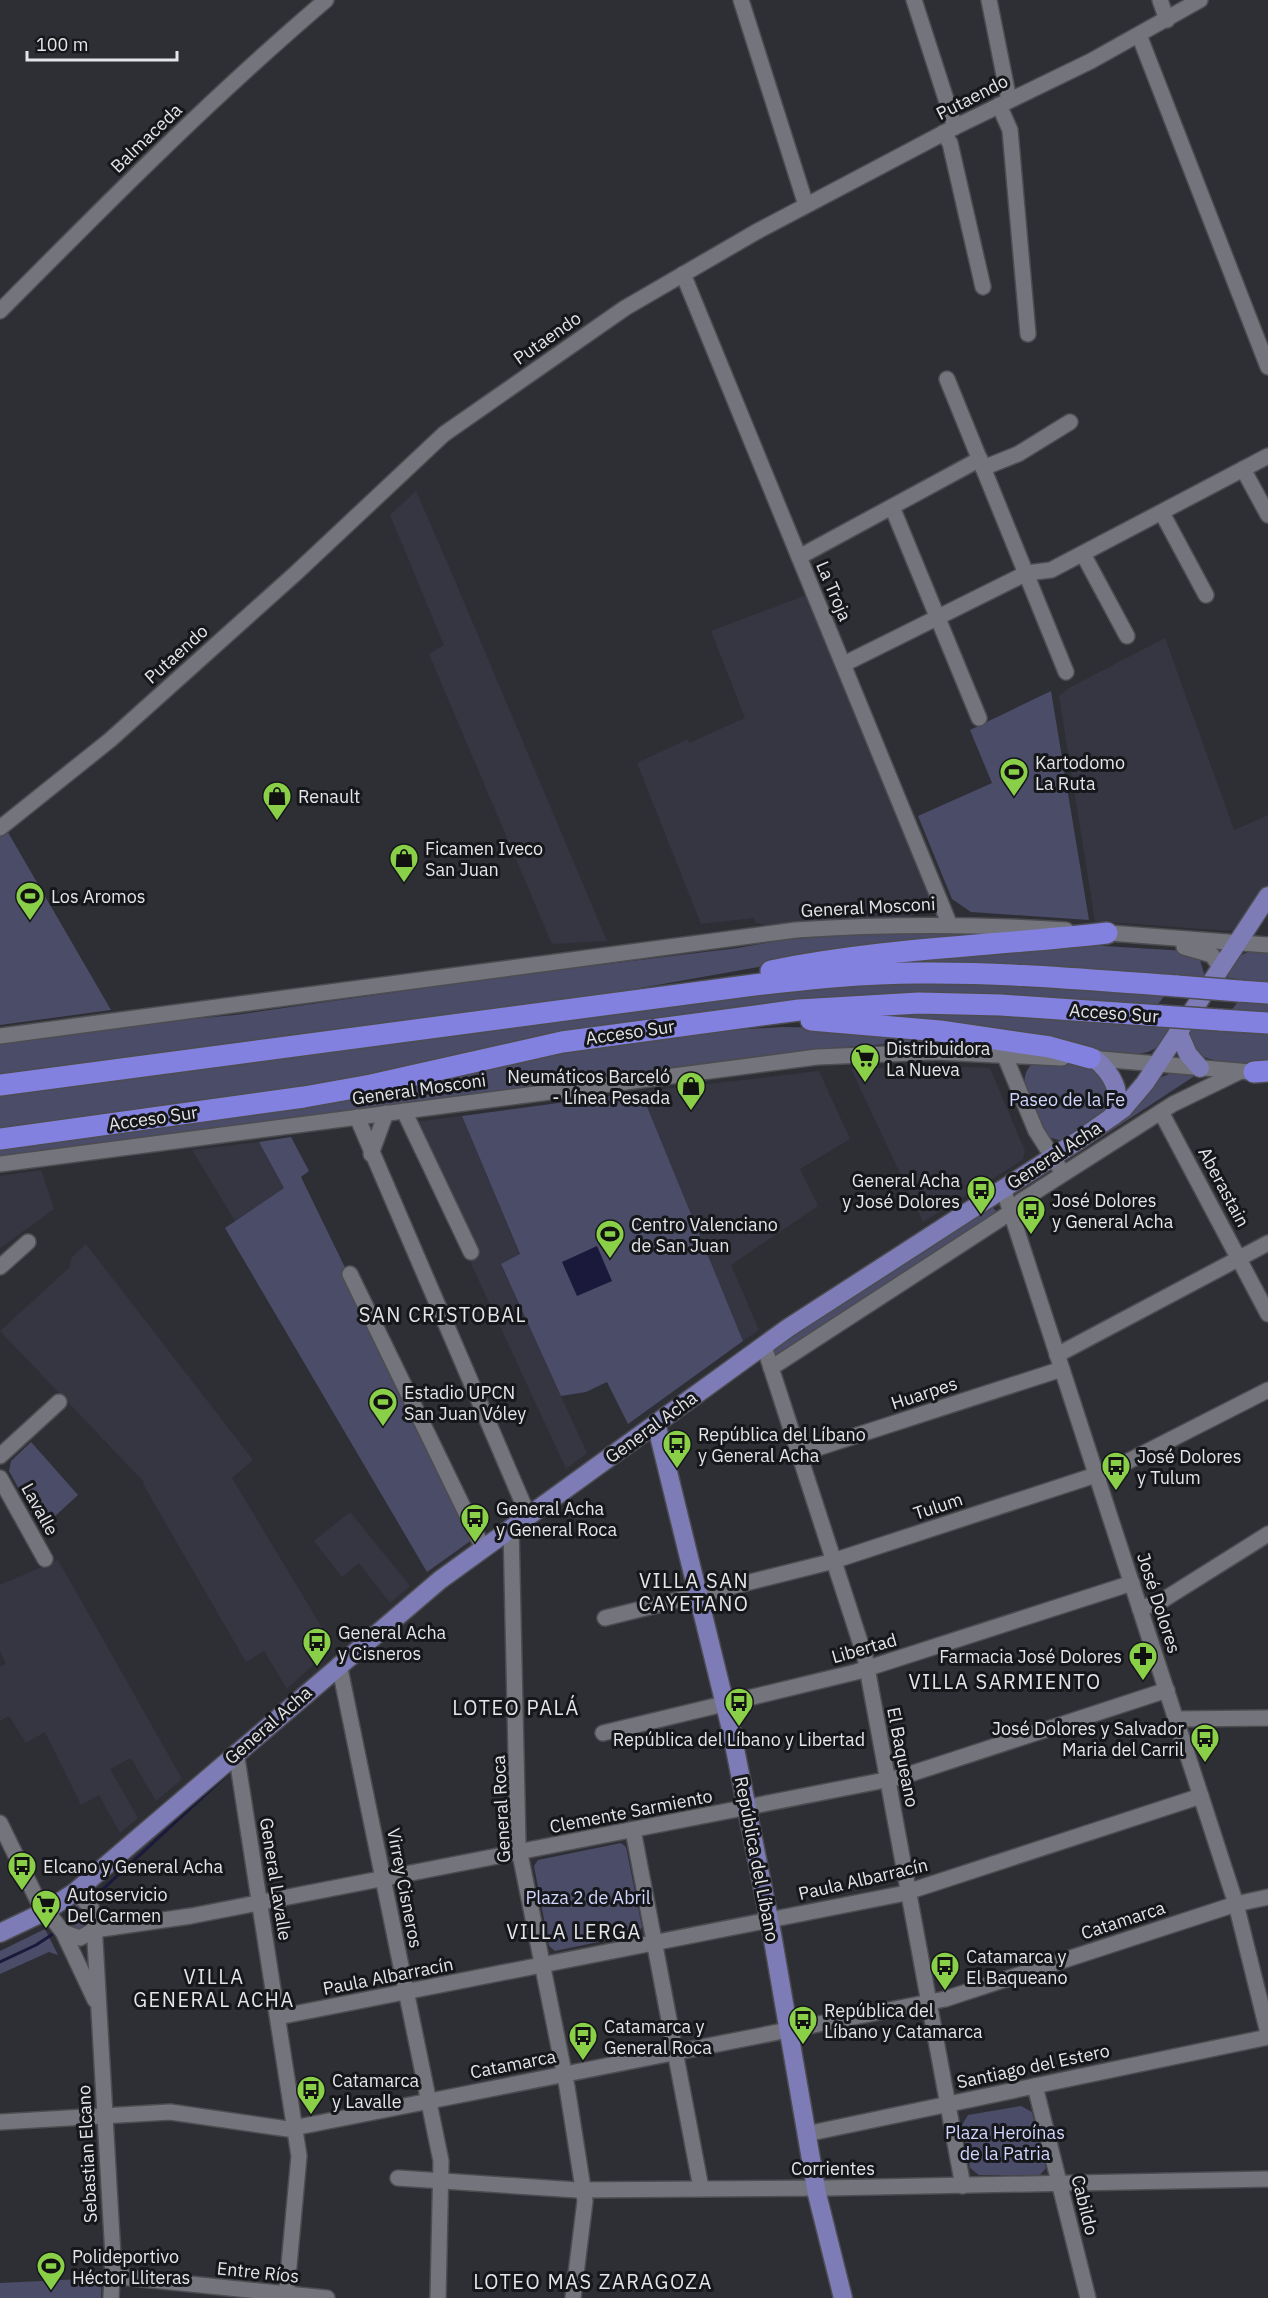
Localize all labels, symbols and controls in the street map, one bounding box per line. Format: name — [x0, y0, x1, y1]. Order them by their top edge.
scale bar — [27, 24, 177, 62]
text: 100 m — [36, 33, 88, 56]
street label: Putaendo — [932, 69, 1012, 125]
street label: Balmaceda — [105, 98, 187, 178]
street label: Putaendo — [509, 306, 585, 370]
street label: La Troja — [811, 557, 857, 625]
street label: Putaendo — [139, 619, 213, 689]
place label: Kartodomo La Ruta — [1035, 751, 1125, 795]
sports icon: Kartodomo La Ruta — [998, 756, 1030, 798]
shop icon: Renault — [261, 780, 293, 822]
place label: Renault — [298, 785, 360, 808]
place label: Ficamen Iveco San Juan — [425, 837, 543, 881]
shop icon: Ficamen Iveco San Juan — [388, 842, 420, 884]
sports icon: Los Aromos — [14, 880, 46, 922]
place label: Los Aromos — [51, 885, 146, 908]
street label: General Mosconi — [800, 892, 936, 922]
street label: Acceso Sur — [1068, 998, 1160, 1028]
street label: Acceso Sur — [584, 1014, 676, 1050]
place label: Distribuidora La Nueva — [886, 1037, 991, 1081]
supermarket icon: Distribuidora La Nueva — [849, 1042, 881, 1084]
place label: Neumáticos Barceló - Línea Pesada — [507, 1065, 670, 1109]
street label: General Mosconi — [351, 1068, 487, 1110]
shop icon: Neumáticos Barceló - Línea Pesada — [675, 1070, 707, 1112]
park label: Paseo de la Fe — [1009, 1088, 1125, 1111]
street label: Acceso Sur — [107, 1100, 199, 1136]
street label: General Acha — [1002, 1116, 1106, 1194]
street label: Aberastain — [1193, 1143, 1255, 1231]
place label: General Acha y José Dolores — [842, 1169, 960, 1213]
bus stop icon: General Acha y José Dolores — [965, 1174, 997, 1216]
place label: José Dolores y General Acha — [1052, 1189, 1174, 1233]
bus stop icon: José Dolores y General Acha — [1015, 1194, 1047, 1236]
place label: Centro Valenciano de San Juan — [631, 1213, 778, 1257]
sports icon: Centro Valenciano de San Juan — [594, 1218, 626, 1260]
district label: SAN CRISTOBAL — [359, 1301, 527, 1328]
street label: Huarpes — [888, 1372, 960, 1414]
place label: Estadio UPCN San Juan Vóley — [404, 1381, 526, 1425]
sports icon: Estadio UPCN San Juan Vóley — [367, 1386, 399, 1428]
street label: General Acha — [600, 1386, 702, 1468]
place label: República del Líbano y General Acha — [698, 1423, 866, 1467]
bus stop icon: República del Líbano y General Acha — [661, 1428, 693, 1470]
place label: José Dolores y Tulum — [1137, 1445, 1241, 1489]
bus stop icon: José Dolores y Tulum — [1100, 1450, 1132, 1492]
street label: Lavalle — [16, 1479, 64, 1539]
street label: Tulum — [910, 1487, 966, 1525]
place label: General Acha y General Roca — [496, 1497, 617, 1541]
bus stop icon: General Acha y General Roca — [459, 1502, 491, 1544]
street label: José Dolores — [1132, 1550, 1186, 1656]
district label: VILLA SAN CAYETANO — [639, 1567, 749, 1617]
place label: General Acha y Cisneros — [338, 1621, 447, 1665]
bus stop icon: General Acha y Cisneros — [301, 1626, 333, 1668]
street label: Libertad — [829, 1628, 899, 1668]
pharmacy icon: Farmacia José Dolores — [1127, 1640, 1159, 1682]
place label: Farmacia José Dolores — [939, 1645, 1122, 1668]
district label: VILLA SARMIENTO — [908, 1668, 1102, 1695]
street label: General Acha — [220, 1681, 317, 1769]
bus stop icon: República del Líbano y Libertad — [723, 1686, 755, 1728]
district label: LOTEO PALÁ — [452, 1694, 580, 1721]
street label: El Baqueano — [882, 1705, 924, 1809]
place label: José Dolores y Salvador Maria del Carril — [992, 1717, 1184, 1761]
bus stop icon: José Dolores y Salvador Maria del Carril — [1189, 1722, 1221, 1764]
place label: República del Líbano y Libertad — [613, 1728, 865, 1751]
street label: General Roca — [487, 1754, 515, 1863]
street label: República del Líbano — [730, 1774, 784, 1944]
street label: Clemente Sarmiento — [548, 1784, 714, 1838]
street label: General Lavalle — [255, 1816, 297, 1942]
street label: Virrey Cisneros — [382, 1826, 428, 1950]
bus stop icon: Elcano y General Acha — [6, 1850, 38, 1892]
street label: Paula Albarracín — [796, 1853, 930, 1905]
place label: Elcano y General Acha — [43, 1855, 223, 1878]
place label: Autoservicio Del Carmen — [67, 1883, 168, 1927]
park label: Plaza 2 de Abril — [525, 1886, 651, 1909]
supermarket icon: Autoservicio Del Carmen — [30, 1888, 62, 1930]
street label: Catamarca — [1078, 1895, 1168, 1944]
district label: VILLA LERGA — [506, 1918, 642, 1945]
place label: Catamarca y El Baqueano — [966, 1945, 1067, 1989]
bus stop icon: Catamarca y El Baqueano — [929, 1950, 961, 1992]
street label: Paula Albarracín — [321, 1952, 455, 2000]
district label: VILLA GENERAL ACHA — [133, 1963, 295, 2013]
place label: República del Líbano y Catamarca — [824, 1999, 983, 2043]
bus stop icon: República del Líbano y Catamarca — [787, 2004, 819, 2046]
place label: Catamarca y General Roca — [604, 2015, 712, 2059]
bus stop icon: Catamarca y General Roca — [567, 2020, 599, 2062]
street label: Santiago del Estero — [954, 2039, 1112, 2093]
street label: Catamarca — [468, 2044, 558, 2084]
place label: Catamarca y Lavalle — [332, 2069, 420, 2113]
bus stop icon: Catamarca y Lavalle — [295, 2074, 327, 2116]
street label: Sebastian Elcano — [72, 2084, 102, 2224]
park label: Plaza Heroínas de la Patria — [945, 2121, 1065, 2165]
street label: Corrientes — [791, 2157, 875, 2180]
street label: Cabildo — [1066, 2173, 1104, 2237]
place label: Polideportivo Héctor Lliteras — [72, 2245, 190, 2289]
sports icon: Polideportivo Héctor Lliteras — [35, 2250, 67, 2292]
street label: Entre Ríos — [216, 2256, 300, 2288]
district label: LOTEO MAS ZARAGOZA — [473, 2268, 713, 2295]

